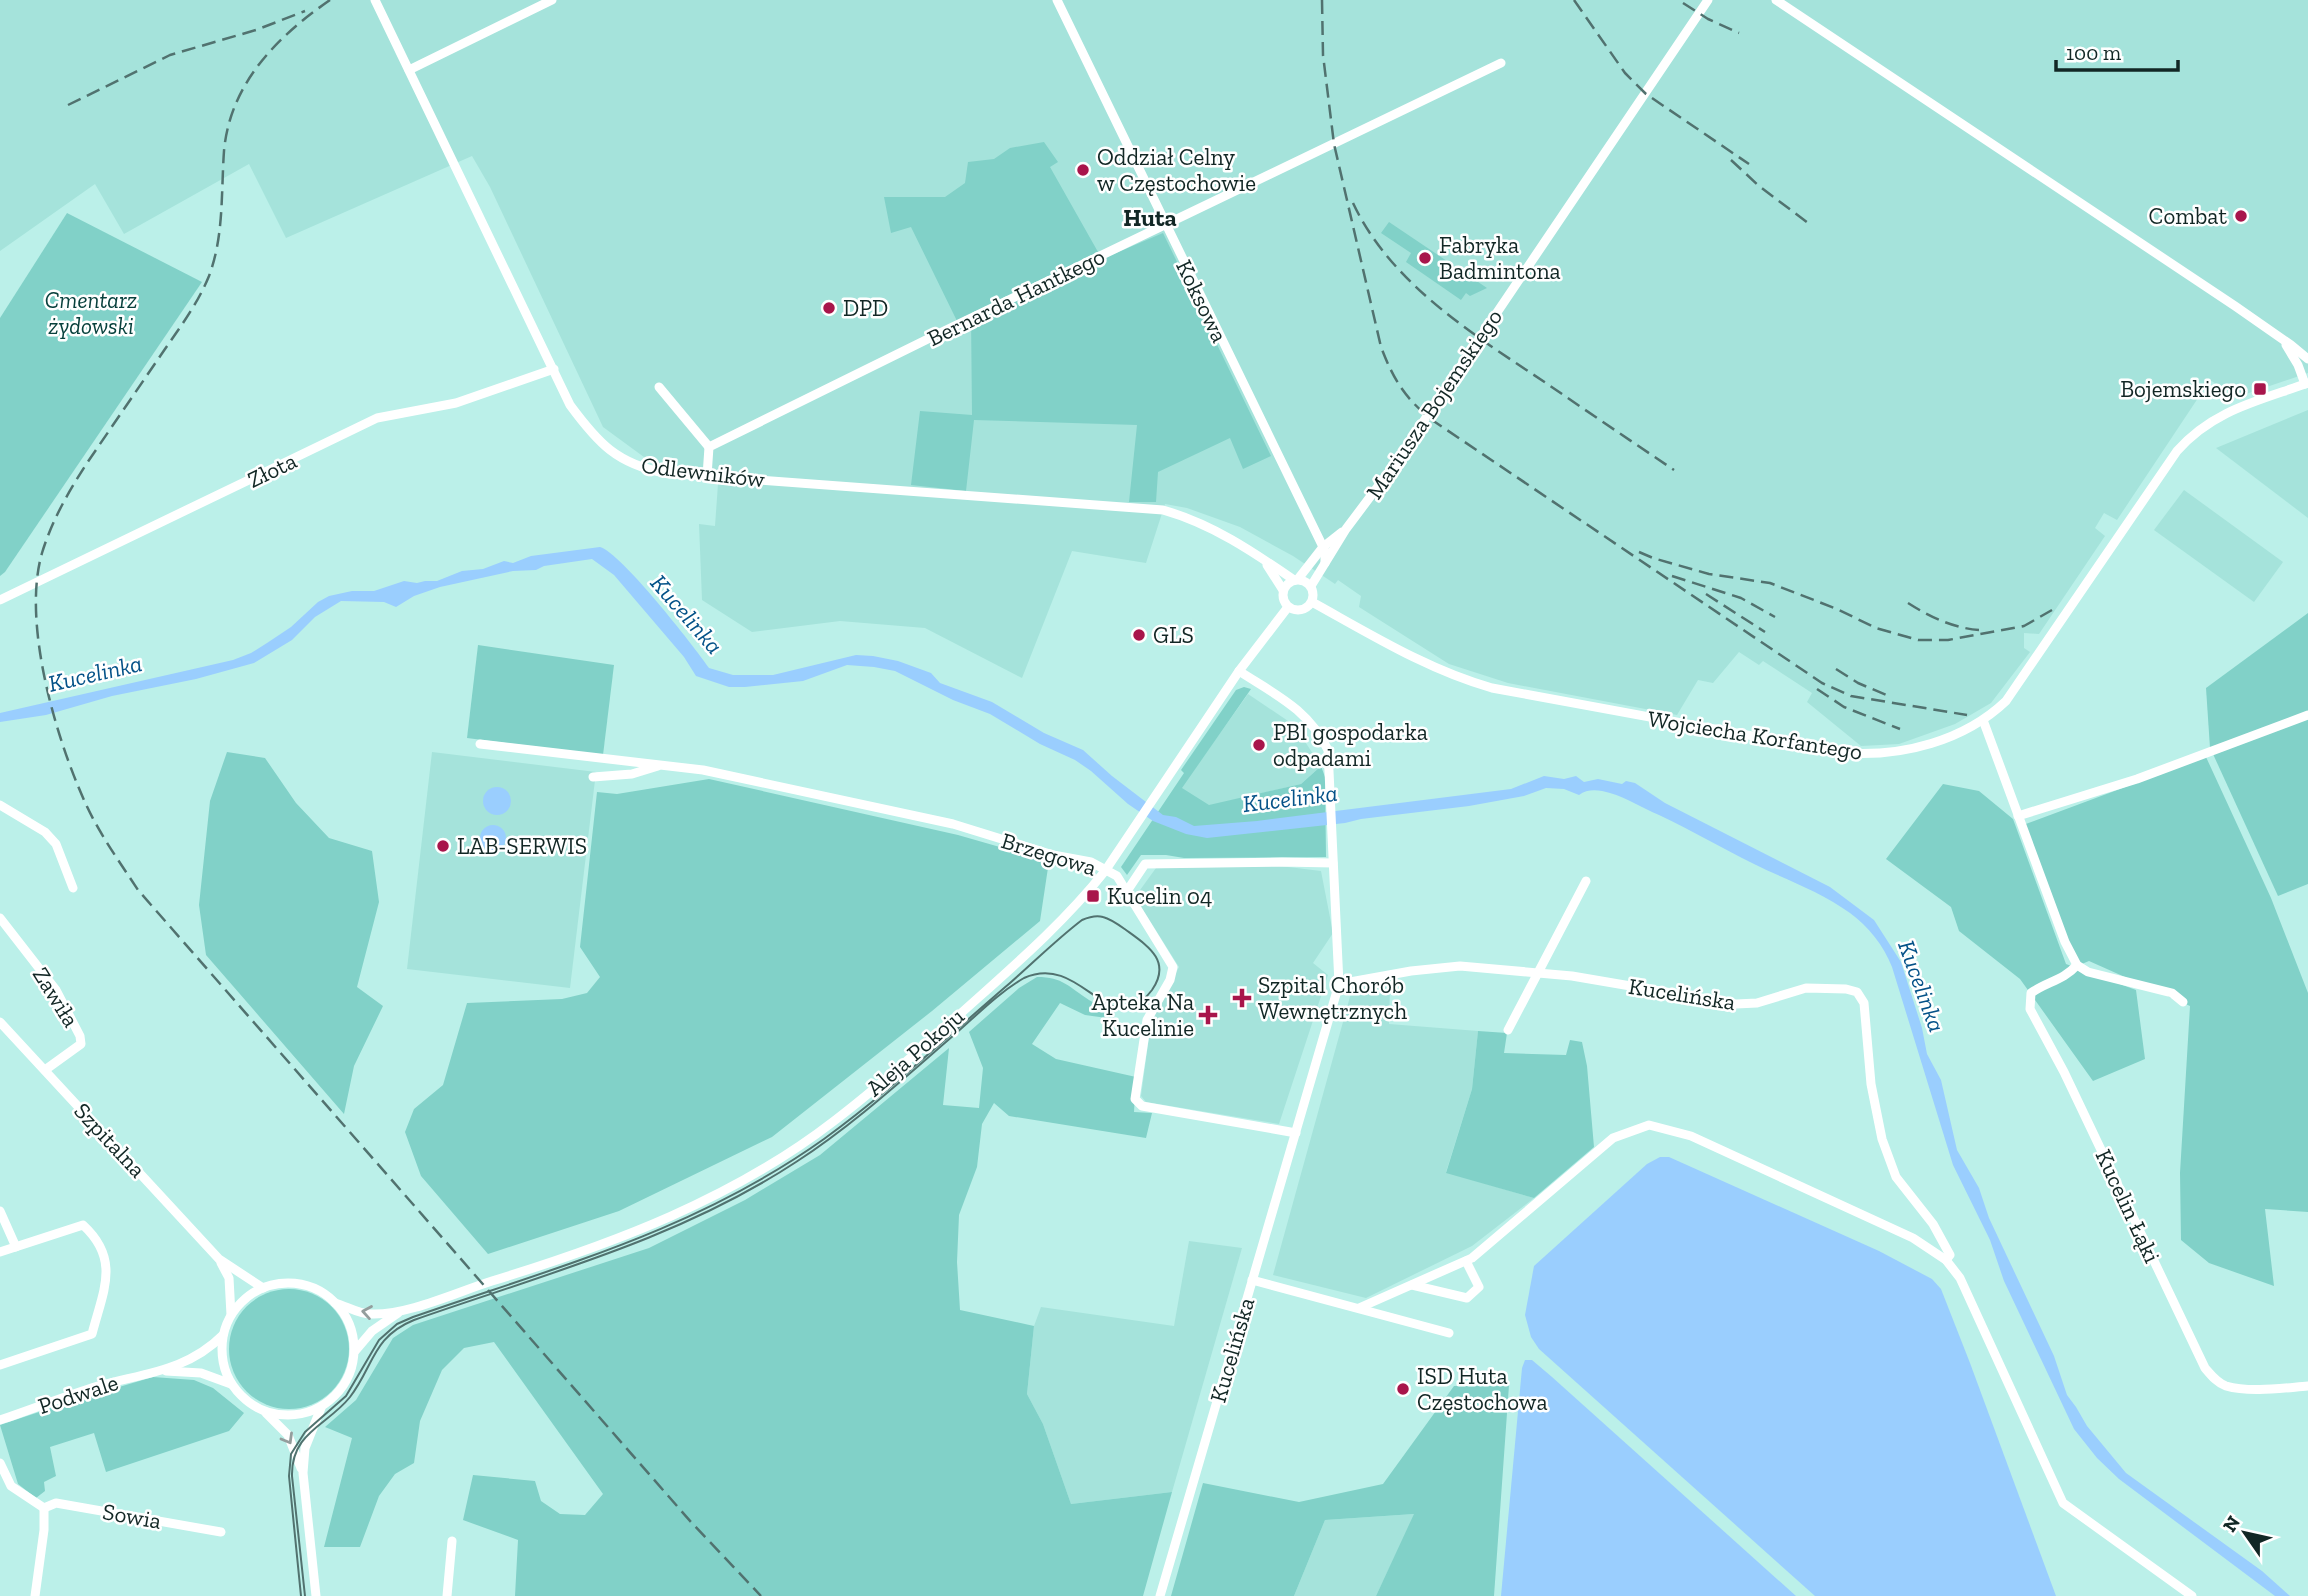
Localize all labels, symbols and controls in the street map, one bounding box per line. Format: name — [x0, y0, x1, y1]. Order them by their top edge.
scale bar — [2056, 28, 2178, 72]
text: 100 m — [2066, 40, 2121, 65]
place label: Oddział Celny w Częstochowie — [1097, 143, 1256, 197]
marker: Oddział Celny w Częstochowie — [1075, 162, 1091, 178]
place label: Combat — [2149, 202, 2227, 230]
district label: Huta — [1123, 203, 1177, 232]
marker: Combat — [2233, 208, 2249, 224]
place label: Fabryka Badmintona — [1439, 231, 1561, 285]
street label: Bernarda Hantkego — [923, 242, 1109, 352]
marker: Fabryka Badmintona — [1417, 250, 1433, 266]
street label: Koksowa — [1170, 255, 1234, 347]
park label: Cmentarz żydowski — [45, 286, 137, 340]
place label: DPD — [843, 294, 888, 322]
marker: DPD — [821, 300, 837, 316]
street label: Mariusza Bojemskiego — [1360, 304, 1508, 504]
place label: Bojemskiego — [2120, 375, 2246, 403]
marker: Bojemskiego — [2252, 381, 2268, 397]
street label: Złota — [243, 446, 301, 494]
street label: Odlewników — [640, 451, 767, 494]
water label: Kucelinka — [645, 569, 729, 659]
place label: GLS — [1153, 621, 1194, 649]
marker: GLS — [1131, 627, 1147, 643]
water label: Kucelinka — [45, 648, 145, 698]
street label: Wojciecha Korfantego — [1646, 704, 1864, 766]
place label: PBI gospodarka odpadami — [1273, 718, 1428, 772]
marker: PBI gospodarka odpadami — [1251, 737, 1267, 753]
water label: Kucelinka — [1241, 778, 1339, 818]
street label: Brzegowa — [998, 826, 1100, 882]
place label: LAB-SERWIS — [457, 832, 587, 860]
marker: LAB-SERWIS — [435, 838, 451, 854]
place label: Kucelin 04 — [1107, 882, 1213, 910]
marker: Kucelin 04 — [1085, 888, 1101, 904]
water label: Kucelinka — [1892, 936, 1952, 1036]
street label: Zawiła — [27, 962, 85, 1032]
place label: Szpital Chorób Wewnętrznych — [1258, 971, 1407, 1025]
street label: Kucelińska — [1627, 972, 1737, 1016]
place label: Apteka Na Kucelinie — [1091, 988, 1194, 1042]
marker: Szpital Chorób Wewnętrznych — [1232, 988, 1252, 1008]
street label: Aleja Pokoju — [860, 1002, 970, 1102]
marker: Apteka Na Kucelinie — [1200, 1007, 1216, 1023]
street label: Szpitalna — [68, 1097, 152, 1183]
street label: Kucelin Łąki — [2090, 1145, 2166, 1267]
street label: Kucelińska — [1204, 1294, 1260, 1406]
one-way arrow — [361, 1305, 372, 1320]
place label: ISD Huta Częstochowa — [1417, 1362, 1548, 1416]
street label: Podwale — [34, 1368, 122, 1420]
marker: ISD Huta Częstochowa — [1395, 1381, 1411, 1397]
one-way arrow — [280, 1432, 293, 1445]
street label: Sowia — [101, 1497, 163, 1535]
north arrow — [2210, 1498, 2280, 1568]
text: N — [2218, 1511, 2245, 1536]

